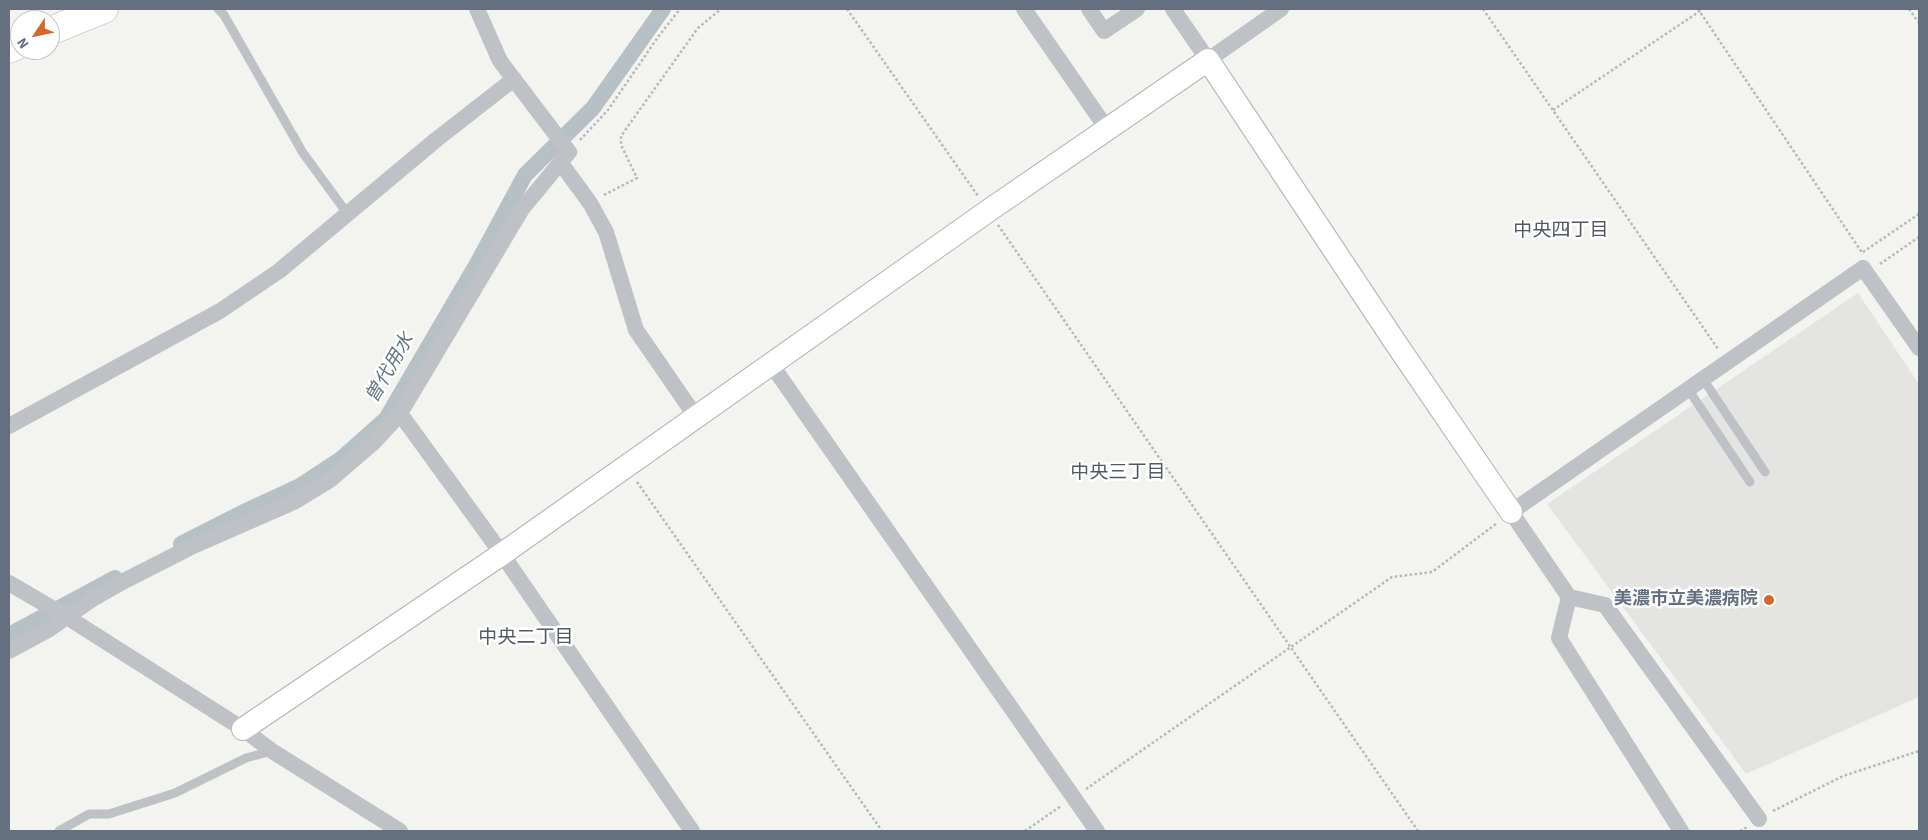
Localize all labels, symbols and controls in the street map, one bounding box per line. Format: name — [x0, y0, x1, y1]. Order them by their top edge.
north arrow — [10, 10, 60, 60]
text: N — [12, 33, 34, 52]
district label: 中央四丁目 — [1514, 221, 1608, 243]
water label: 曽代用水 — [362, 330, 420, 408]
district label: 中央三丁目 — [1071, 463, 1165, 485]
place label: 美濃市立美濃病院 — [1614, 589, 1758, 611]
marker: 美濃市立美濃病院 — [1762, 593, 1776, 607]
district label: 中央二丁目 — [479, 628, 573, 650]

